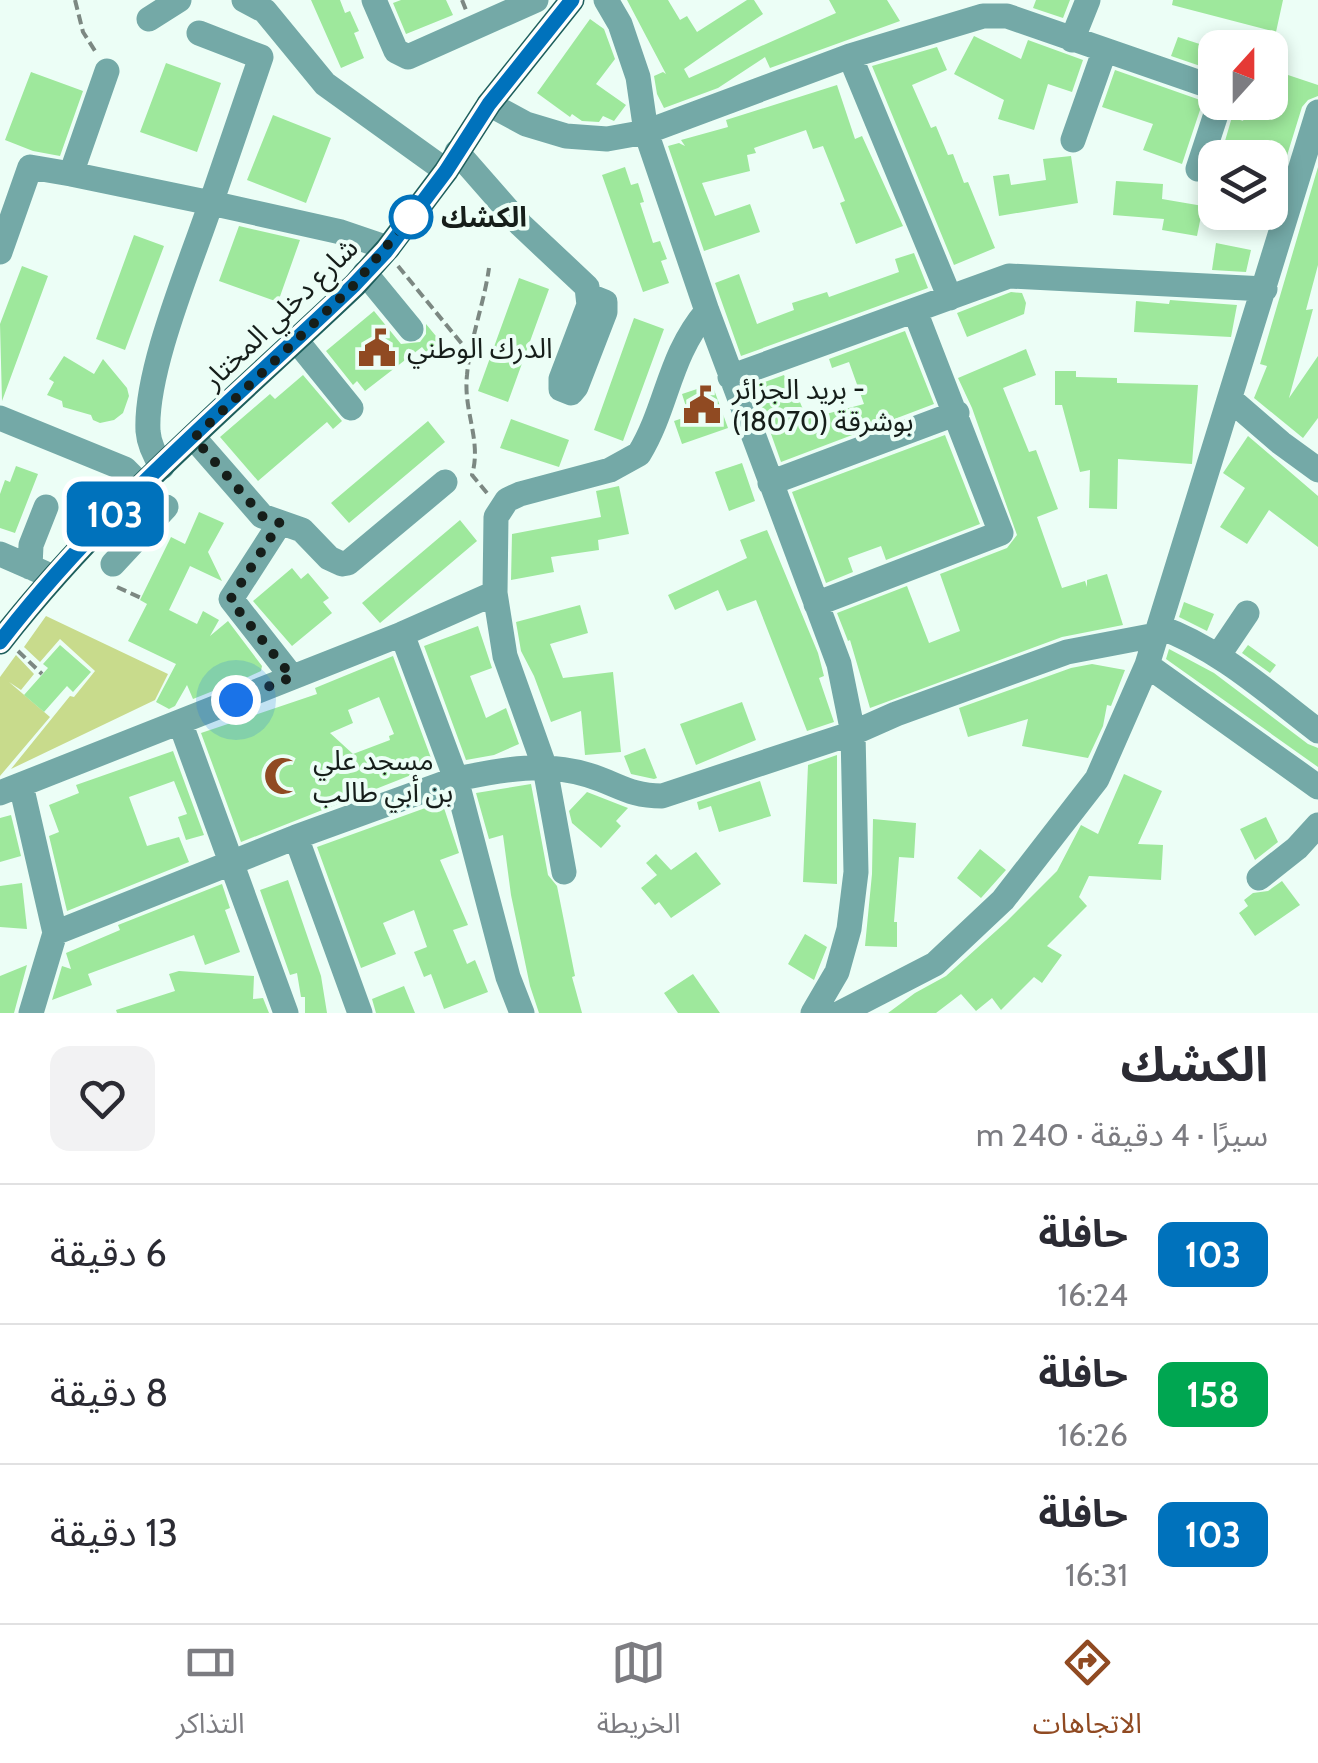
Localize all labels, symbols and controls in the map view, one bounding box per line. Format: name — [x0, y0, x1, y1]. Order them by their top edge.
north arrow — [1198, 30, 1288, 120]
map controls — [1198, 30, 1288, 230]
button: layers — [1198, 140, 1288, 230]
marker: الكشك — [390, 196, 432, 238]
place label: الكشك — [441, 200, 527, 234]
street label: شارع دخلي المختار — [195, 230, 368, 400]
public building icon: الدرك الوطني — [356, 327, 398, 369]
place label: الدرك الوطني — [407, 331, 553, 369]
place label: بريد الجزائر - بوشرقة (18070) — [731, 372, 914, 438]
public building icon: بريد الجزائر - بوشرقة (18070) — [681, 384, 723, 426]
line badge: 103 — [58, 482, 172, 546]
text: 103 — [87, 493, 143, 536]
your location — [211, 675, 261, 725]
place label: مسجد علي بن أبي طالب — [313, 743, 453, 813]
mosque icon: مسجد علي بن أبي طالب — [262, 755, 304, 797]
text: الكشك — [1121, 1035, 1268, 1093]
button: heart — [50, 1046, 155, 1151]
text: سيرًا · 4 دقيقة · 240 m — [976, 1115, 1268, 1154]
text: حافلة — [1039, 1210, 1128, 1257]
text: 6 دقيقة — [50, 1229, 167, 1276]
text: 103 — [1185, 1233, 1241, 1276]
text: 16:24 — [1057, 1275, 1128, 1314]
text: حافلة — [1039, 1350, 1128, 1397]
text: 8 دقيقة — [50, 1369, 168, 1416]
text: 158 — [1187, 1373, 1239, 1416]
text: 16:26 — [1058, 1415, 1128, 1454]
text: حافلة — [1039, 1490, 1128, 1537]
text: 13 دقيقة — [50, 1509, 178, 1556]
text: 103 — [1185, 1513, 1241, 1556]
text: 16:31 — [1065, 1555, 1128, 1594]
tab: التذاكر — [176, 1635, 245, 1754]
tab: الخريطة — [597, 1635, 681, 1754]
tab: الاتجاهات — [1033, 1635, 1142, 1754]

